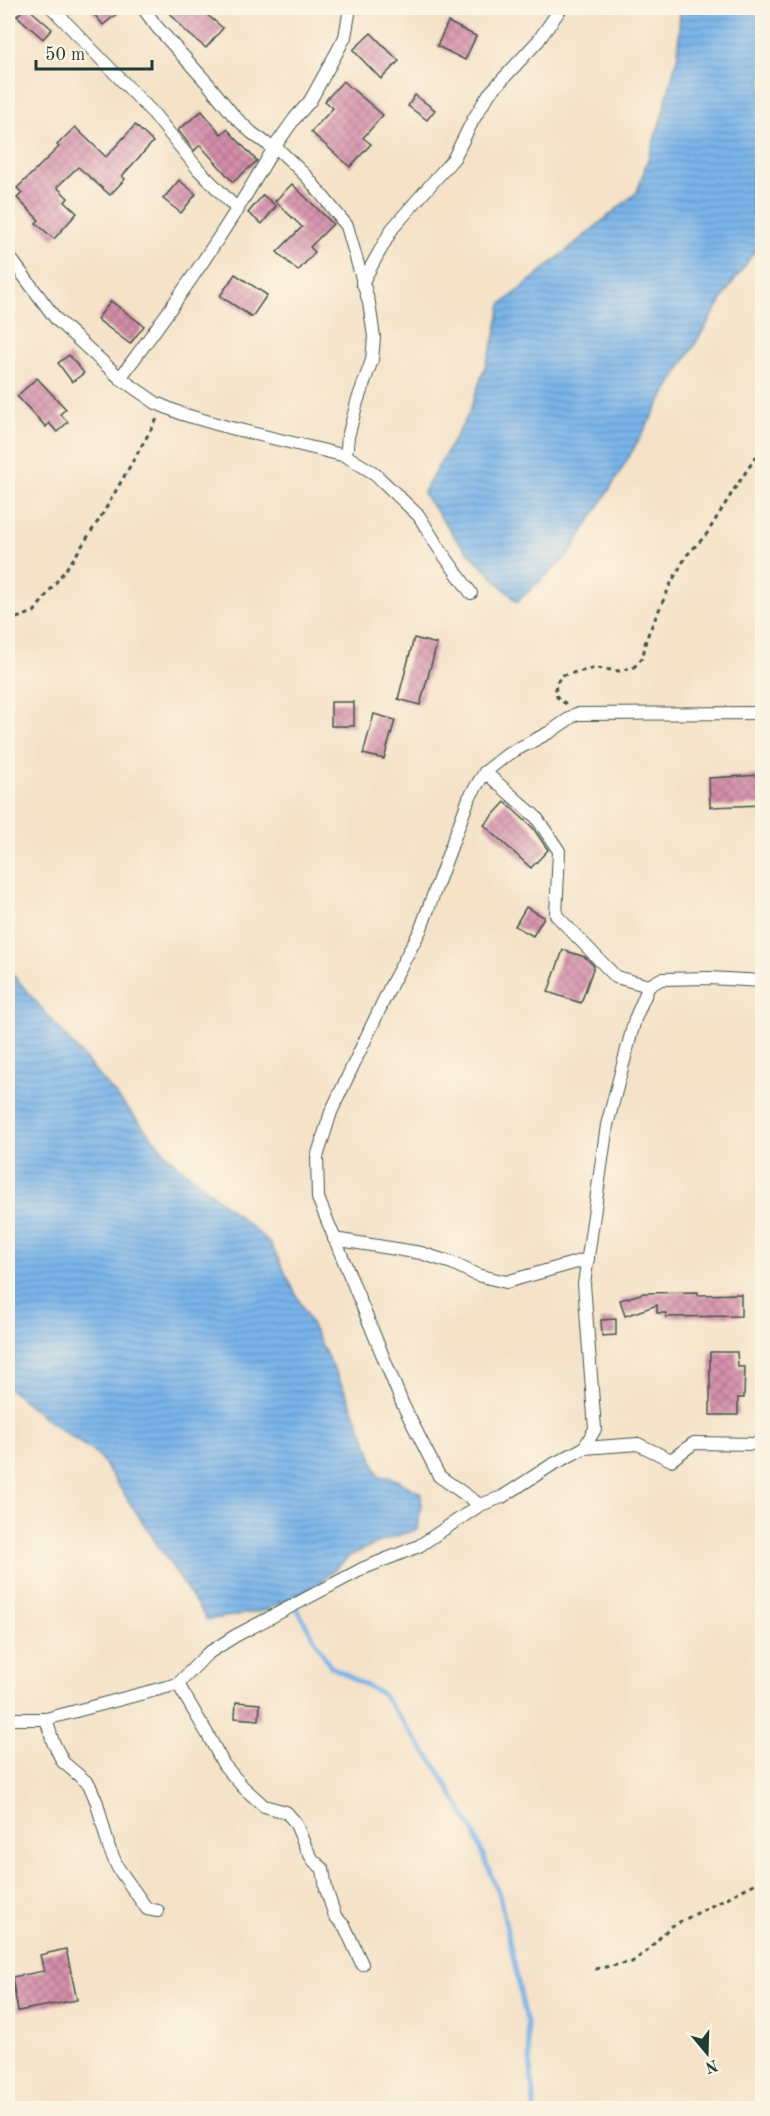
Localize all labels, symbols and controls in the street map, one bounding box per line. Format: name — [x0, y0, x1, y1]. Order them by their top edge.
scale bar — [36, 33, 152, 71]
text: 50 m — [45, 46, 85, 64]
north arrow — [677, 2023, 737, 2083]
text: N — [702, 2056, 720, 2075]

